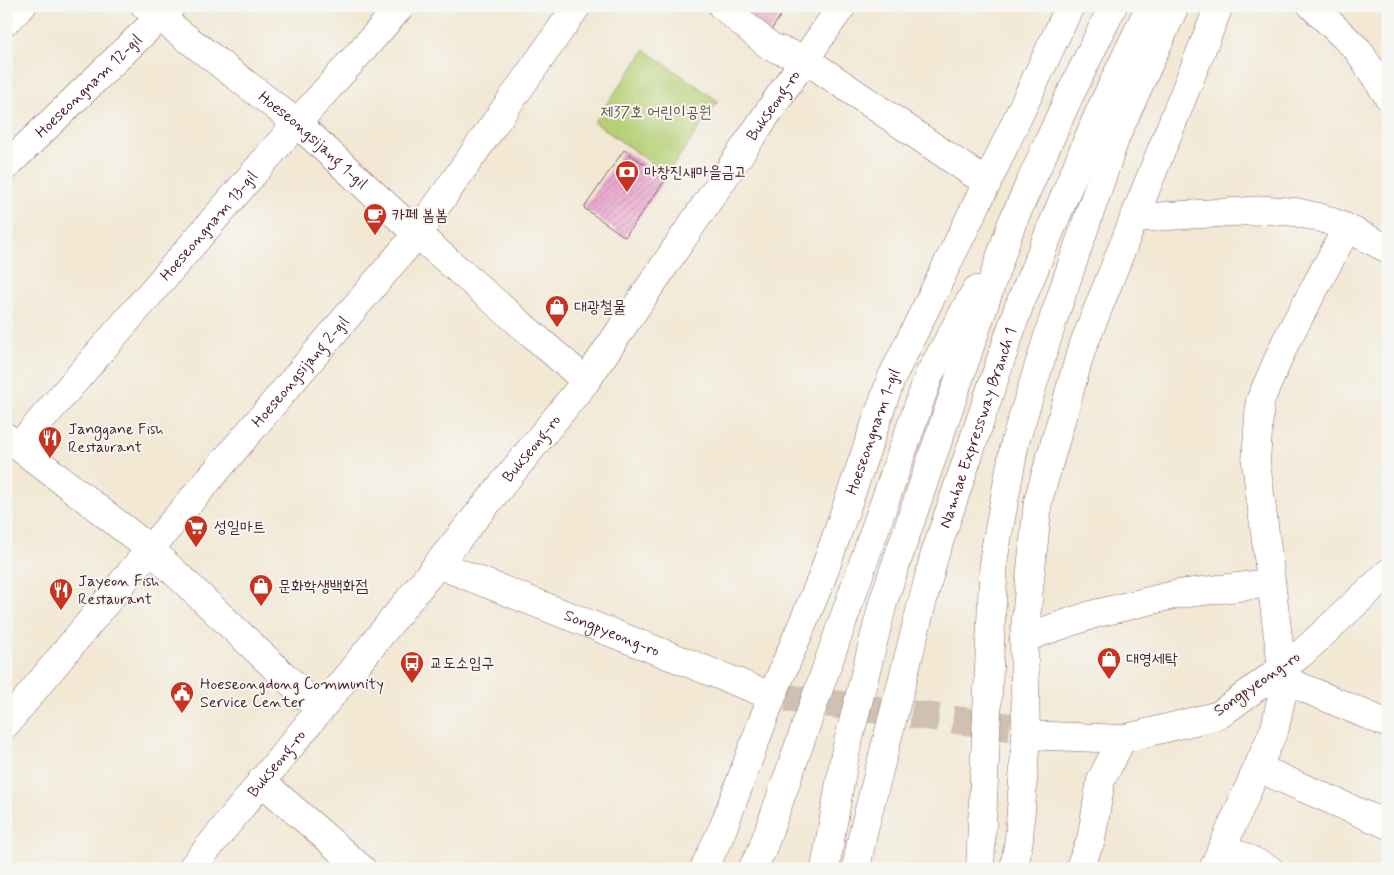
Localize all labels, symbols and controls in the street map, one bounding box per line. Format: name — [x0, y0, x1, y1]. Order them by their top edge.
street label: Hoeseongnam 12-gil — [31, 29, 147, 143]
street label: Bukseong-ro — [741, 65, 805, 145]
street label: Hoeseongsijang 1-gil — [254, 86, 372, 194]
park label: 제37호 어린이공원 — [600, 102, 712, 123]
bank icon: 마창진새마을금고 — [614, 159, 640, 193]
place label: 마창진새마을금고 — [644, 162, 747, 183]
street label: Hoeseongnam 13-gil — [155, 166, 262, 285]
cafe icon: 카페 봄봄 — [362, 202, 388, 236]
place label: 카페 봄봄 — [392, 205, 448, 226]
shop icon: 대광철물 — [544, 294, 570, 328]
place label: 대광철물 — [574, 297, 626, 318]
street label: Hoeseongsijang 2-gil — [247, 312, 354, 432]
street label: Namhae Expressway Branch 1 — [934, 325, 1021, 531]
street label: Hoeseongnam 1-gil — [841, 365, 905, 498]
street label: Bukseong-ro — [498, 410, 565, 487]
place label: Janggane Fish Restaurant — [68, 419, 164, 458]
restaurant icon: Janggane Fish Restaurant — [37, 425, 63, 459]
supermarket icon: 성일마트 — [183, 514, 209, 548]
place label: 성일마트 — [214, 517, 266, 538]
place label: Jayeon Fish Restaurant — [78, 571, 159, 610]
shop icon: 문화학생백화점 — [248, 573, 274, 607]
place label: 문화학생백화점 — [278, 576, 368, 597]
restaurant icon: Jayeon Fish Restaurant — [48, 577, 74, 611]
street label: Songpyeong-ro — [561, 605, 663, 661]
shop icon: 대영세탁 — [1096, 646, 1122, 680]
street label: Songpyeong-ro — [1210, 646, 1305, 722]
place label: 대영세탁 — [1126, 649, 1178, 670]
bus stop icon: 교도소입구 — [399, 650, 425, 684]
place label: 교도소입구 — [430, 653, 494, 674]
place label: Hoeseongdong Community Service Center — [200, 674, 384, 713]
public building icon: Hoeseongdong Community Service Center — [169, 680, 195, 714]
street label: Bukseong-ro — [243, 725, 311, 802]

